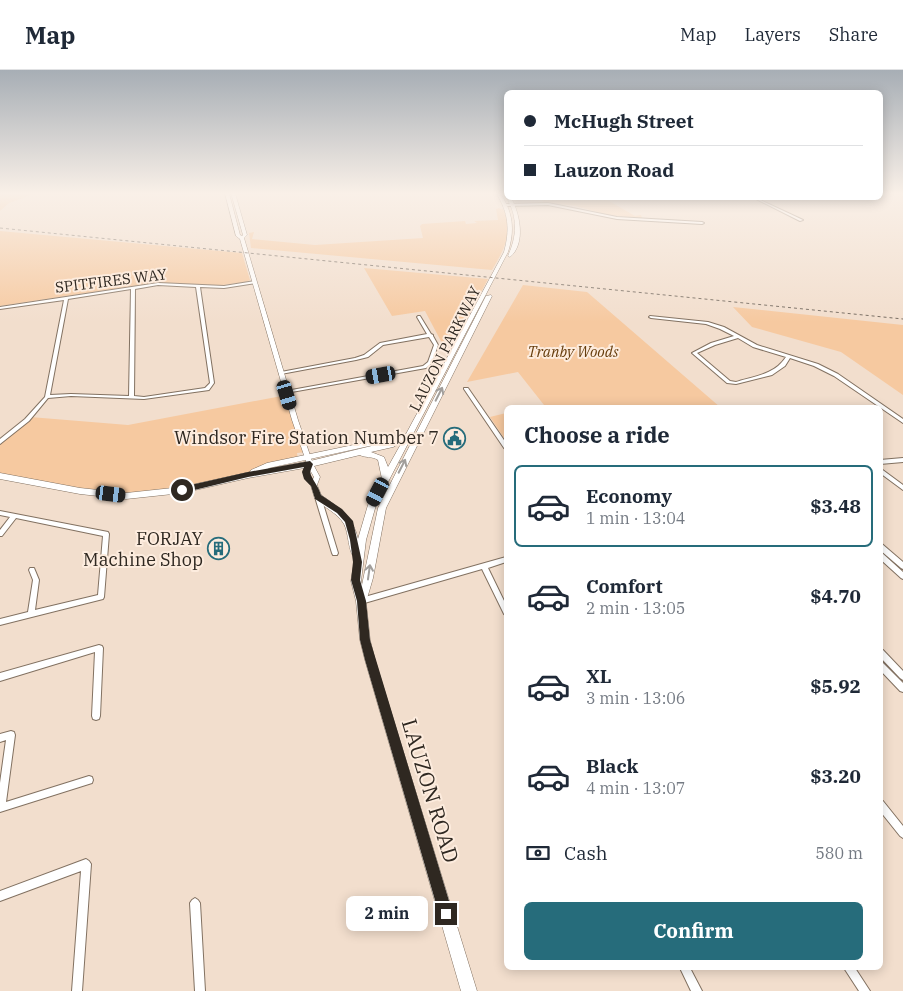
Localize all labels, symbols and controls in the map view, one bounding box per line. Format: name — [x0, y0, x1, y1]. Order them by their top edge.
text: Map — [25, 19, 75, 51]
text: Map — [680, 23, 717, 46]
text: Layers — [745, 23, 801, 46]
text: Share — [829, 23, 878, 46]
text: McHugh Street — [554, 109, 694, 133]
text: Lauzon Road — [554, 158, 674, 182]
street label: SPITFIRES WAY — [54, 264, 169, 297]
street label: LAUZON PARKWAY — [405, 283, 485, 415]
park label: Tranby Woods — [528, 342, 619, 361]
car — [364, 365, 397, 385]
car — [275, 378, 298, 412]
one-way arrow — [434, 387, 444, 402]
text: Choose a ride — [524, 420, 670, 449]
place label: Windsor Fire Station Number 7 — [174, 426, 439, 449]
public building icon: Windsor Fire Station Number 7 — [443, 426, 467, 450]
one-way arrow — [397, 459, 407, 474]
car — [364, 475, 391, 509]
route start — [171, 479, 193, 501]
icon: car — [526, 484, 571, 529]
text: Economy — [586, 484, 672, 508]
car — [95, 485, 126, 503]
text: $3.48 — [810, 494, 861, 518]
text: 1 min · 13:04 — [586, 508, 685, 528]
place label: FORJAY Machine Shop — [83, 527, 204, 571]
building icon: FORJAY Machine Shop — [207, 537, 231, 561]
one-way arrow — [365, 565, 375, 581]
icon: car — [526, 574, 571, 619]
text: Comfort — [586, 574, 663, 598]
text: $4.70 — [810, 584, 861, 608]
text: 2 min · 13:05 — [586, 598, 685, 618]
icon: car — [526, 664, 571, 709]
text: XL — [586, 664, 612, 688]
text: $5.92 — [810, 674, 861, 698]
text: 3 min · 13:06 — [586, 688, 685, 708]
street label: LAUZON ROAD — [396, 715, 466, 866]
icon: car — [526, 754, 571, 799]
text: Black — [586, 754, 638, 778]
text: $3.20 — [810, 764, 861, 788]
text: 4 min · 13:07 — [586, 778, 685, 798]
icon: cash — [524, 839, 552, 867]
text: Cash — [564, 841, 608, 865]
text: 580 m — [815, 843, 863, 863]
callout: 2 min — [346, 896, 428, 932]
button: Confirm — [524, 902, 863, 960]
text: 2 min — [365, 903, 409, 923]
route end — [435, 903, 457, 925]

